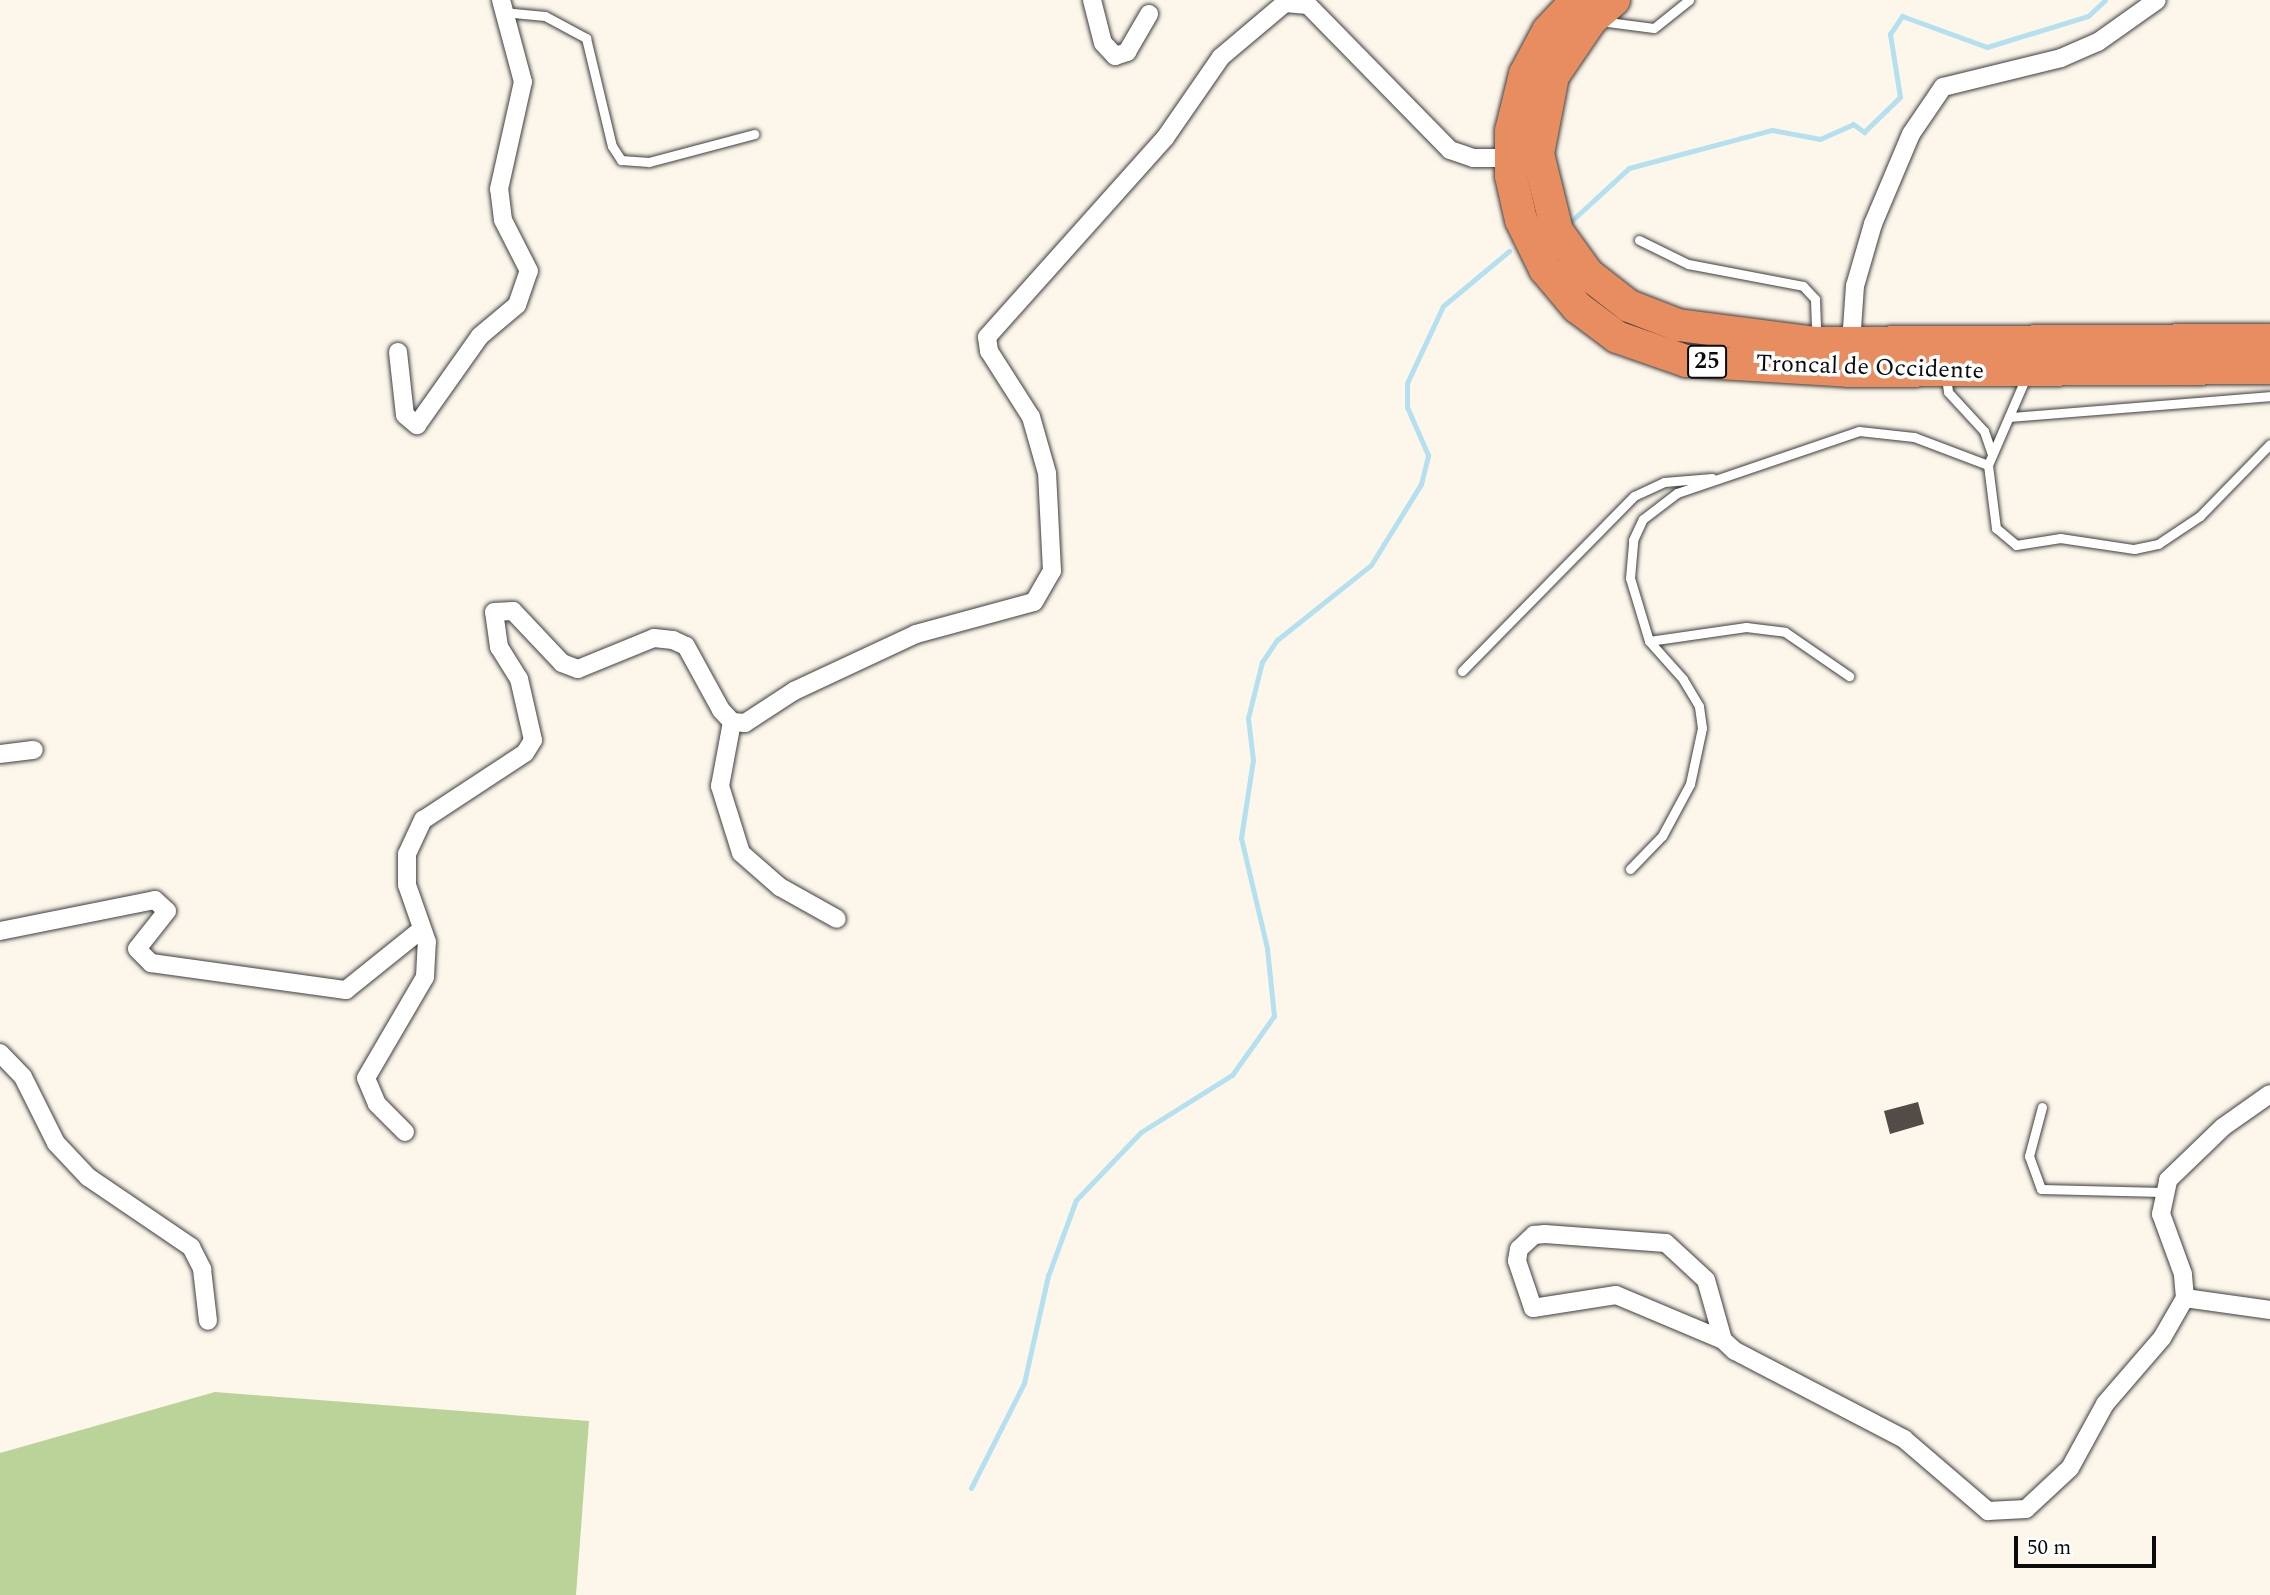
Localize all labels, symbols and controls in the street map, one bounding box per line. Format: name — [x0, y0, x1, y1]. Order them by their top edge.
road number: 25 — [1686, 342, 1728, 382]
street label: Troncal de Occidente — [1756, 350, 1984, 386]
scale bar — [2018, 1522, 2160, 1566]
text: 50 m — [2027, 1532, 2071, 1564]

